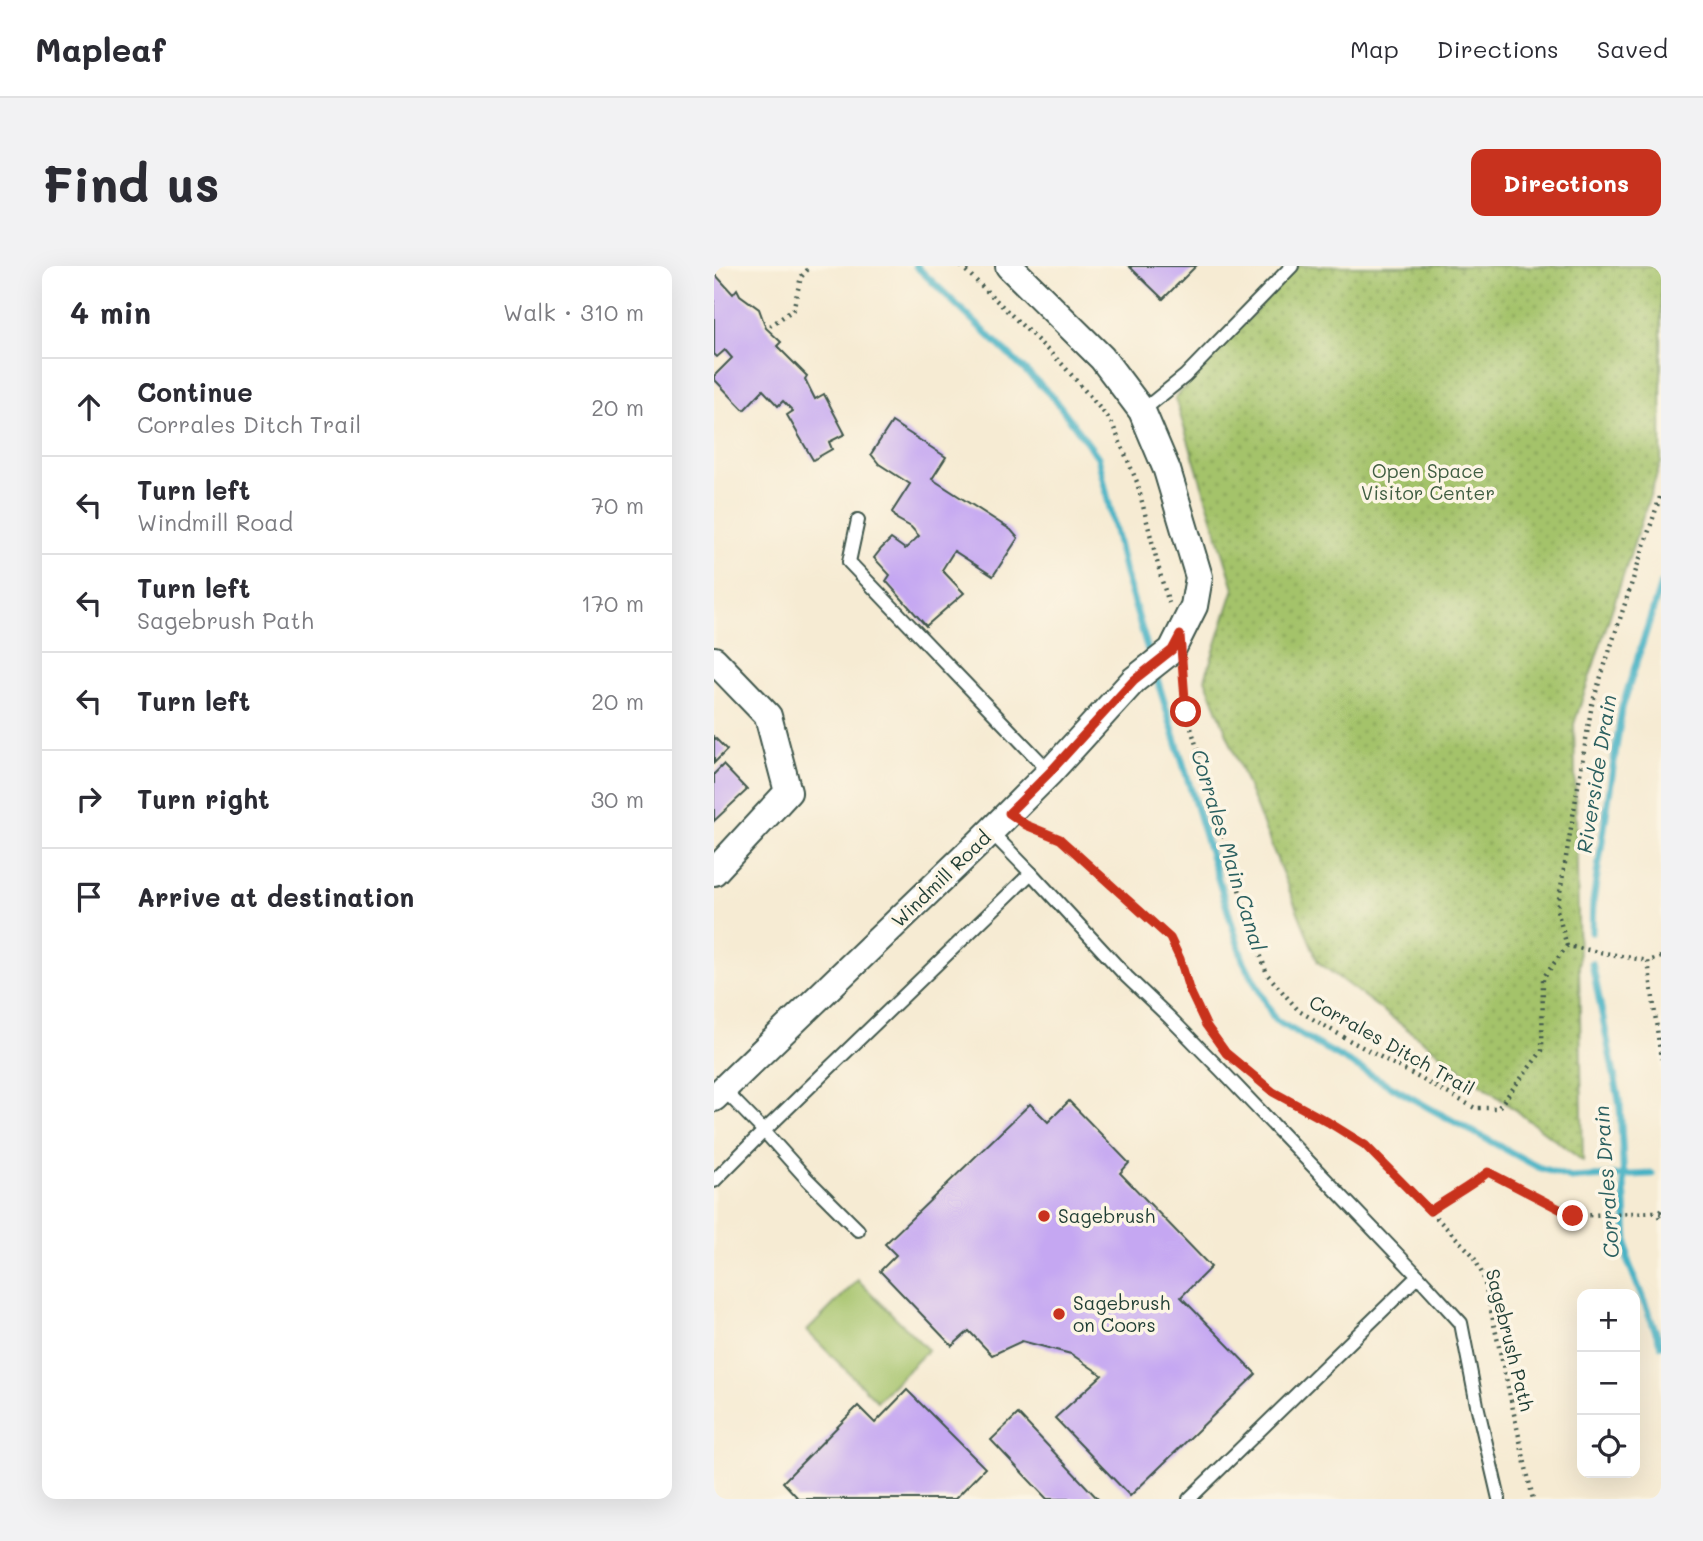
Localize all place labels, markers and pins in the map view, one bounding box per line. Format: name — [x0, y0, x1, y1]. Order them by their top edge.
place label: Sagebrush — [1058, 1203, 1155, 1228]
marker: Sagebrush — [1036, 1208, 1052, 1224]
place label: Sagebrush on Coors — [1073, 1290, 1170, 1337]
marker: Sagebrush on Coors — [1051, 1306, 1067, 1322]

